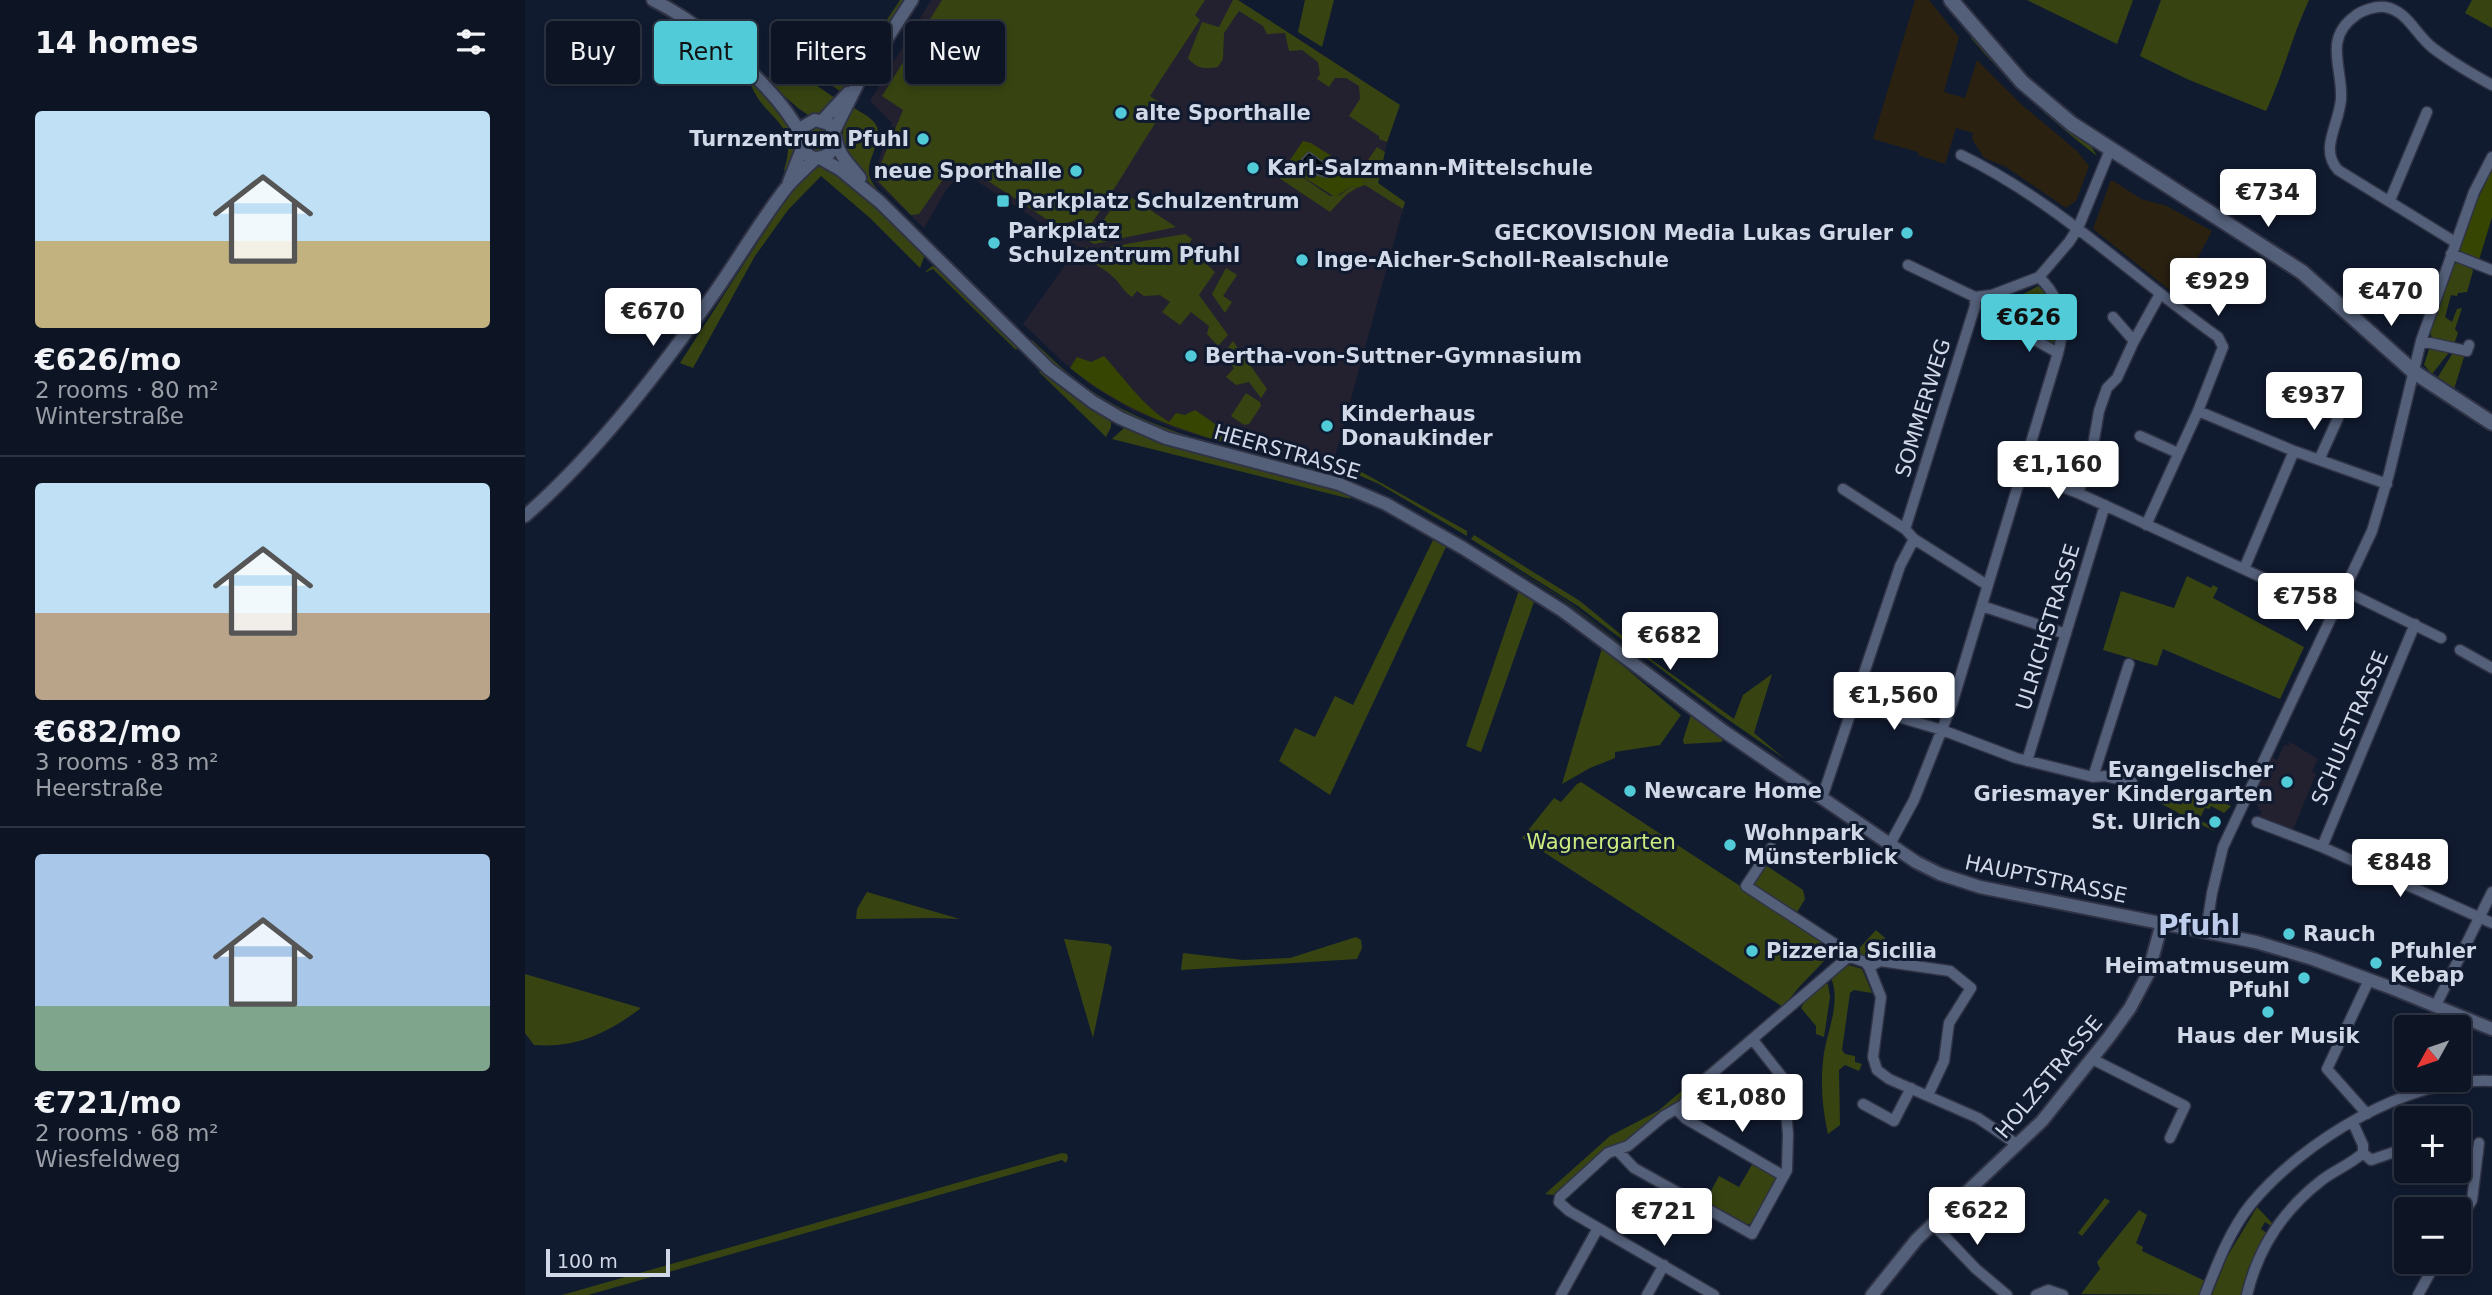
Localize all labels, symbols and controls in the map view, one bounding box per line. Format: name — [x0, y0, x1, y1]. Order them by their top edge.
chip: Buy — [546, 21, 640, 84]
chip: Rent — [654, 21, 757, 84]
chip: Filters — [771, 21, 891, 84]
chip: New — [905, 21, 1005, 84]
icon: filters — [452, 23, 490, 61]
text: 14 homes — [35, 25, 199, 60]
place label: alte Sporthalle — [1135, 101, 1311, 125]
marker: alte Sporthalle — [1113, 105, 1129, 121]
place label: Turnzentrum Pfuhl — [689, 127, 909, 151]
marker: Turnzentrum Pfuhl — [915, 131, 931, 147]
icon: home — [200, 156, 326, 282]
place label: Karl-Salzmann-Mittelschule — [1267, 156, 1593, 180]
place label: neue Sporthalle — [874, 159, 1062, 183]
marker: Karl-Salzmann-Mittelschule — [1245, 160, 1261, 176]
marker: neue Sporthalle — [1068, 163, 1084, 179]
pin: €734 — [2227, 170, 2309, 229]
text: €734 — [2236, 179, 2300, 205]
place label: Parkplatz Schulzentrum — [1017, 189, 1300, 213]
marker: Parkplatz Schulzentrum — [995, 193, 1011, 209]
place label: Parkplatz Schulzentrum Pfuhl — [1008, 219, 1240, 267]
place label: GECKOVISION Media Lukas Gruler — [1494, 221, 1894, 245]
marker: GECKOVISION Media Lukas Gruler — [1899, 225, 1915, 241]
marker: Parkplatz Schulzentrum Pfuhl — [986, 235, 1002, 251]
place label: Inge-Aicher-Scholl-Realschule — [1316, 248, 1669, 272]
marker: Inge-Aicher-Scholl-Realschule — [1294, 252, 1310, 268]
pin: €929 — [2177, 258, 2259, 318]
text: €929 — [2186, 268, 2250, 294]
pin: €470 — [2350, 268, 2432, 328]
text: €470 — [2359, 278, 2423, 304]
pin: €670 — [612, 288, 694, 348]
pin: €626 — [1988, 294, 2070, 354]
text: €670 — [621, 298, 685, 324]
text: €626 — [1997, 304, 2061, 330]
street label: SOMMERWEG — [1891, 336, 1955, 480]
text: €626/mo — [35, 342, 181, 377]
place label: Bertha-von-Suttner-Gymnasium — [1205, 344, 1582, 368]
marker: Bertha-von-Suttner-Gymnasium — [1183, 348, 1199, 364]
pin: €937 — [2273, 372, 2355, 432]
text: 2 rooms · 80 m² — [35, 377, 219, 403]
text: €937 — [2282, 382, 2346, 408]
place label: Kinderhaus Donaukinder — [1341, 402, 1493, 450]
text: Winterstraße — [35, 403, 184, 429]
marker: Kinderhaus Donaukinder — [1319, 418, 1335, 434]
street label: HEERSTRASSE — [1211, 420, 1363, 484]
pin: €1,160 — [2001, 442, 2115, 501]
text: €1,160 — [2014, 451, 2102, 477]
icon: home — [200, 528, 326, 654]
street label: ULRICHSTRASSE — [2011, 541, 2085, 713]
pin: €758 — [2265, 574, 2347, 633]
text: €758 — [2274, 583, 2338, 609]
pin: €682 — [1629, 612, 1711, 672]
text: €682 — [1638, 622, 1702, 648]
street label: SCHULSTRASSE — [2307, 647, 2393, 809]
pin: €1,560 — [1837, 672, 1951, 732]
text: €1,560 — [1850, 682, 1938, 708]
text: €682/mo — [35, 714, 181, 749]
text: 3 rooms · 83 m² — [35, 749, 219, 775]
place label: Evangelischer Griesmayer Kindergarten — [1974, 758, 2274, 806]
marker: Evangelischer Griesmayer Kindergarten — [2279, 774, 2295, 790]
text: Heerstraße — [35, 775, 163, 801]
place label: Newcare Home — [1644, 779, 1822, 803]
marker: Newcare Home — [1622, 783, 1638, 799]
place label: St. Ulrich — [2091, 810, 2201, 834]
marker: St. Ulrich — [2207, 814, 2223, 830]
place label: Wohnpark Münsterblick — [1744, 821, 1899, 869]
park label: Wagnergarten — [1526, 830, 1676, 854]
marker: Wohnpark Münsterblick — [1722, 837, 1738, 853]
pin: €848 — [2359, 839, 2441, 899]
text: €848 — [2368, 849, 2432, 875]
street label: HAUPTSTRASSE — [1963, 850, 2129, 908]
icon: home — [200, 899, 326, 1025]
district label: Pfuhl — [2158, 909, 2240, 942]
place label: Rauch — [2303, 922, 2376, 946]
marker: Rauch — [2281, 926, 2297, 942]
place label: Pizzeria Sicilia — [1766, 939, 1937, 963]
place label: Pfuhler Kebap — [2390, 939, 2477, 987]
marker: Pizzeria Sicilia — [1744, 943, 1760, 959]
place label: Heimatmuseum Pfuhl — [2104, 954, 2290, 1002]
marker: Pfuhler Kebap — [2368, 955, 2384, 971]
marker: Heimatmuseum Pfuhl — [2296, 970, 2312, 986]
marker: Haus der Musik — [2260, 1004, 2276, 1020]
street label: HOLZSTRASSE — [1991, 1011, 2107, 1143]
north arrow — [2394, 1015, 2471, 1092]
map controls — [2394, 1015, 2471, 1274]
place label: Haus der Musik — [2177, 1024, 2361, 1048]
pin: €1,080 — [1685, 1074, 1799, 1134]
text: €1,080 — [1698, 1084, 1786, 1110]
text: €721/mo — [35, 1085, 181, 1120]
button: + — [2394, 1106, 2471, 1183]
text: 2 rooms · 68 m² — [35, 1120, 219, 1146]
text: Wiesfeldweg — [35, 1146, 181, 1172]
pin: €721 — [1623, 1188, 1705, 1248]
pin: €622 — [1936, 1188, 2018, 1247]
text: €622 — [1945, 1197, 2009, 1223]
button: − — [2394, 1197, 2471, 1274]
text: €721 — [1632, 1198, 1696, 1224]
scale bar — [546, 1246, 670, 1278]
text: 100 m — [557, 1250, 618, 1272]

